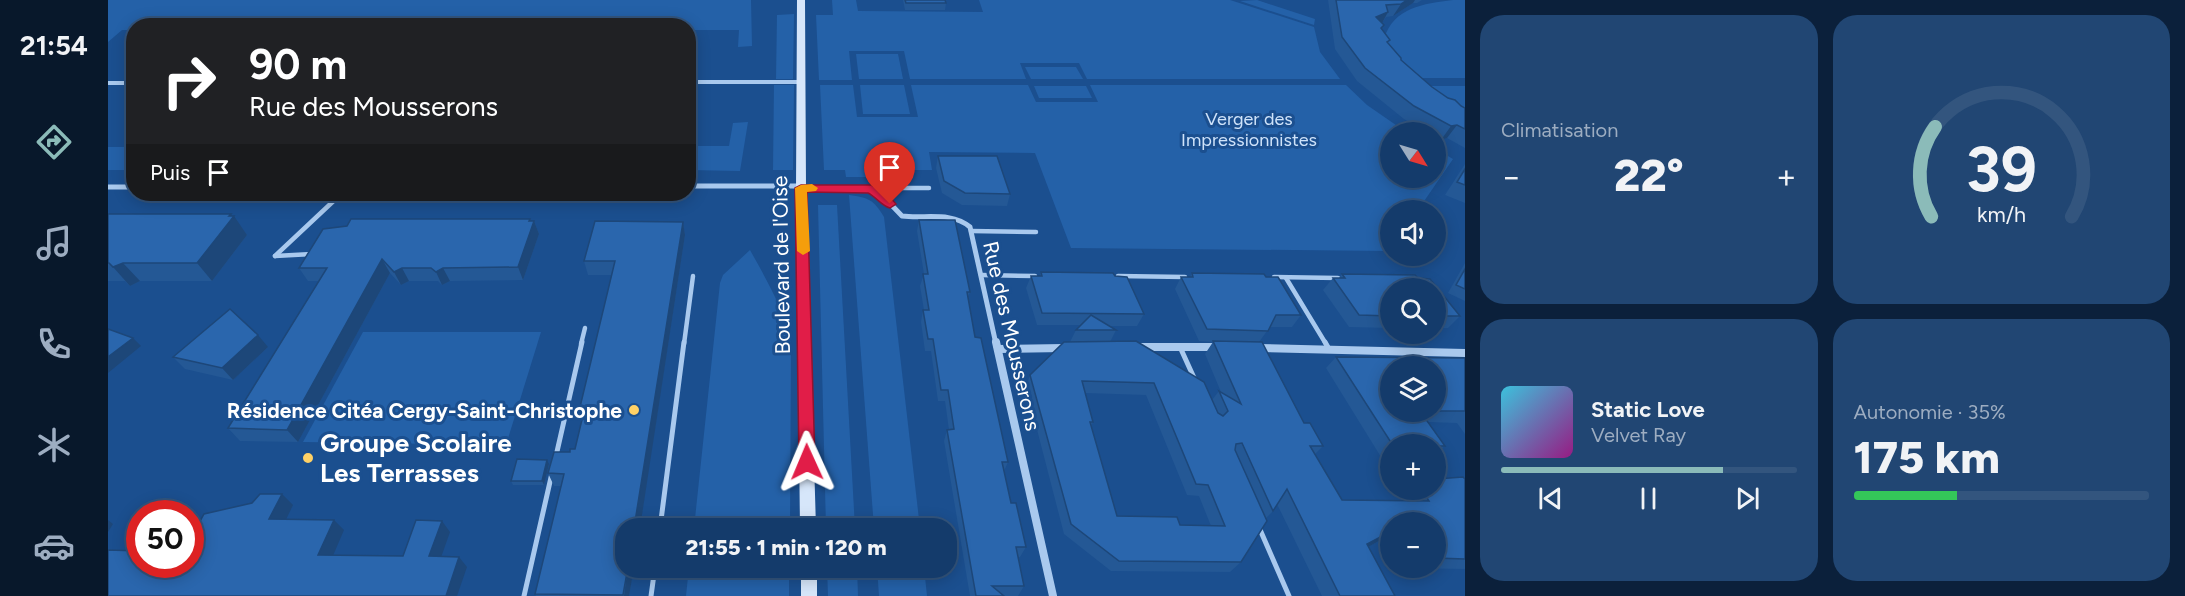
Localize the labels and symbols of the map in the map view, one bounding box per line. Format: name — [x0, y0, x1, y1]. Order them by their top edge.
park label: Verger des Impressionnistes — [1181, 108, 1317, 151]
north arrow — [1380, 122, 1446, 188]
pin — [864, 142, 915, 204]
street label: Boulevard de l'Oise — [767, 175, 795, 355]
street label: Rue des Mousserons — [978, 239, 1046, 433]
place label: Résidence Citéa Cergy-Saint-Christophe — [227, 398, 622, 423]
marker: Résidence Citéa Cergy-Saint-Christophe — [627, 403, 641, 417]
place label: Groupe Scolaire Les Terrasses — [320, 427, 512, 489]
position arrow — [775, 430, 839, 494]
marker: Groupe Scolaire Les Terrasses — [301, 451, 315, 465]
speed limit sign: 50 — [126, 500, 204, 578]

